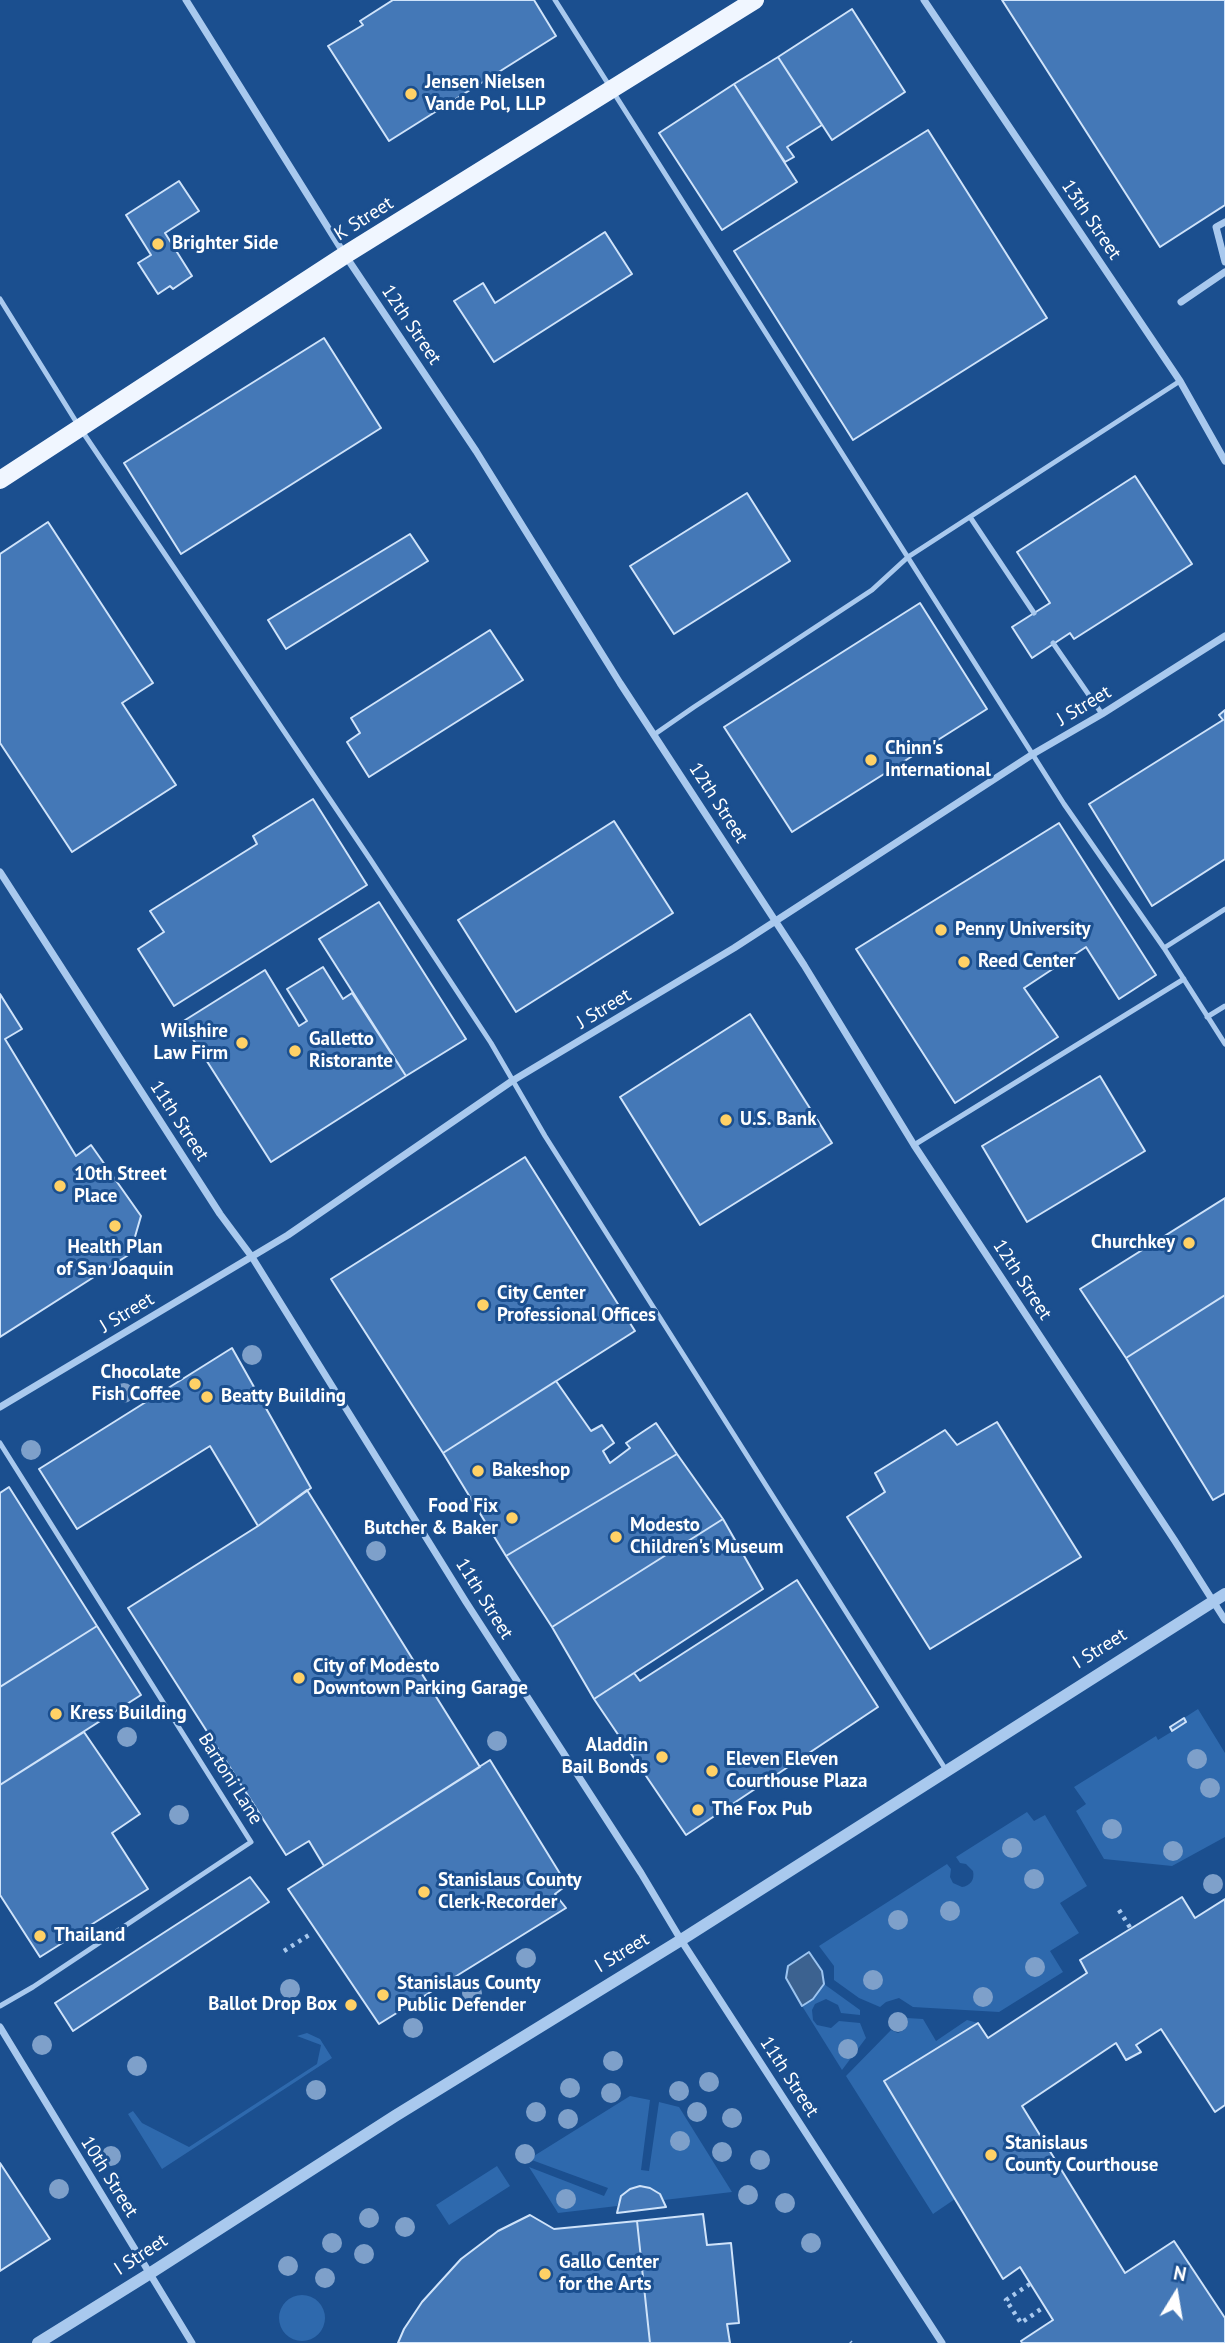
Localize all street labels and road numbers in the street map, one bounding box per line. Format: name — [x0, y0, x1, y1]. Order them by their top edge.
street label: 13th Street — [1056, 176, 1126, 264]
street label: K Street — [330, 192, 398, 246]
street label: 12th Street — [376, 281, 446, 369]
street label: J Street — [1053, 681, 1115, 731]
street label: 12th Street — [684, 759, 752, 847]
street label: J Street — [573, 984, 635, 1034]
street label: 11th Street — [145, 1077, 213, 1165]
street label: 12th Street — [988, 1236, 1056, 1324]
street label: J Street — [96, 1288, 158, 1338]
street label: 11th Street — [450, 1554, 518, 1644]
street label: I Street — [1069, 1624, 1131, 1674]
street label: Bartoni Lane — [193, 1729, 267, 1829]
street label: I Street — [591, 1928, 653, 1978]
street label: 11th Street — [755, 2033, 823, 2121]
street label: 10th Street — [75, 2132, 143, 2222]
street label: I Street — [110, 2229, 172, 2281]

